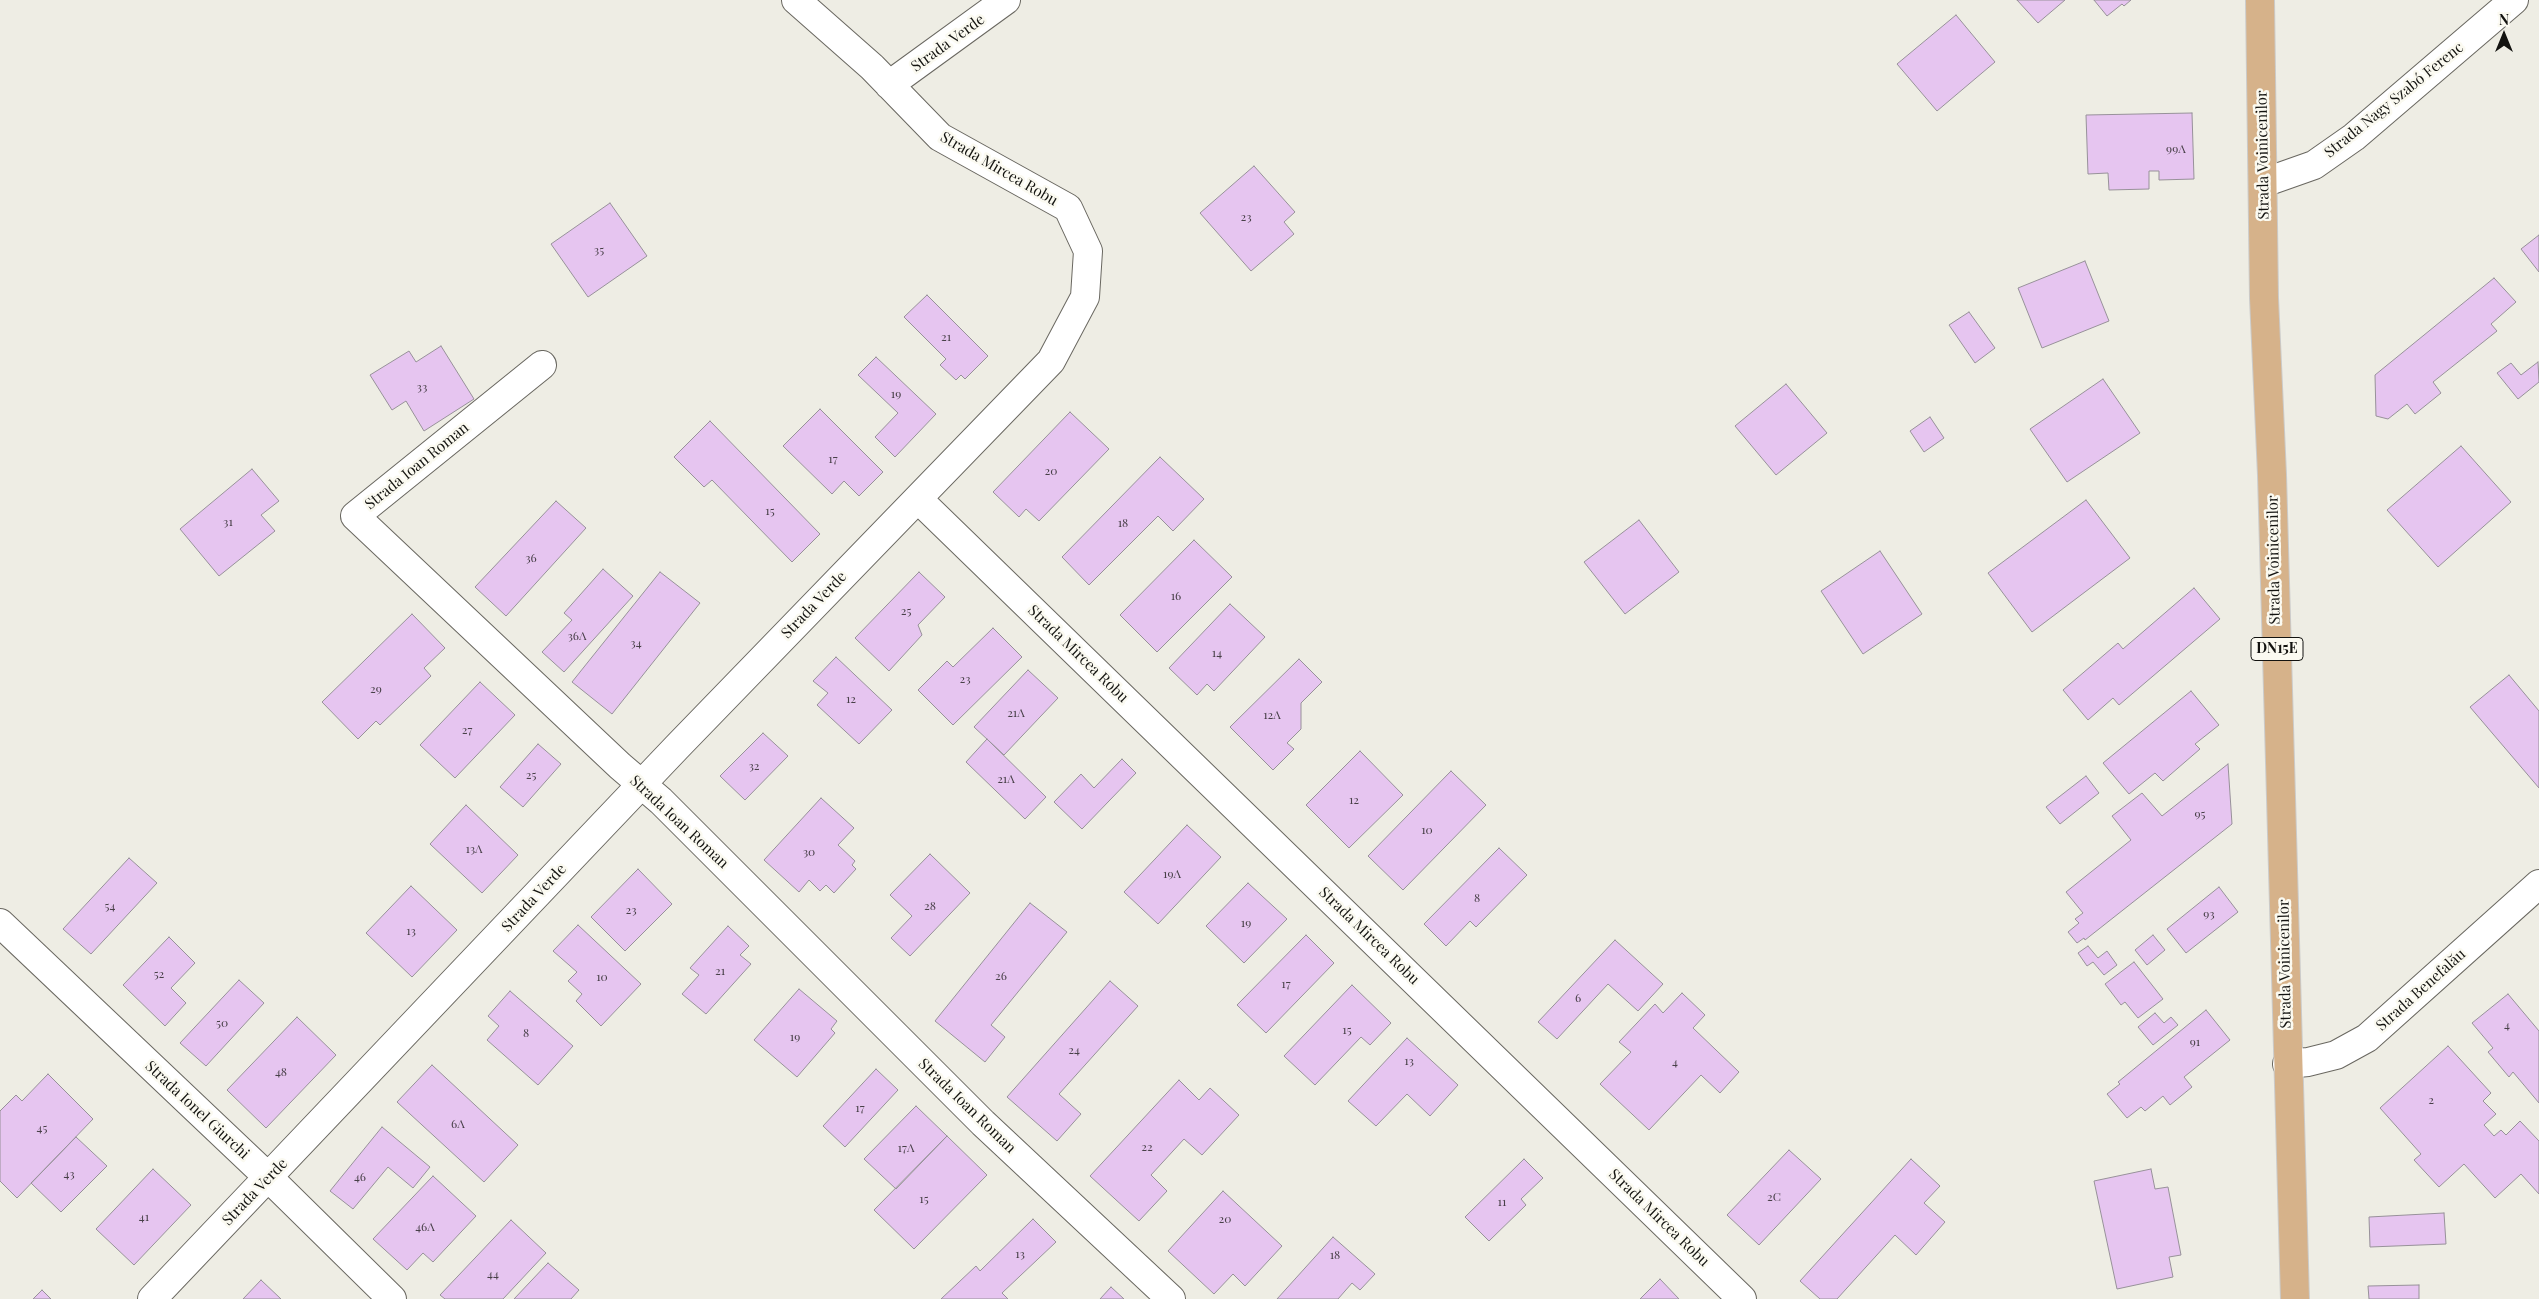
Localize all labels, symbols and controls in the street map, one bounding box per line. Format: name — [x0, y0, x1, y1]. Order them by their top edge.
street label: Strada Verde — [908, 10, 988, 76]
north arrow — [2479, 10, 2529, 60]
text: N — [2499, 10, 2509, 29]
street label: Strada Nagy Szabó Ferenc — [2321, 38, 2467, 162]
street label: Strada Voinicenilor — [2253, 90, 2273, 220]
street label: Strada Mircea Robu — [937, 128, 1061, 210]
house number: 99A — [2166, 142, 2186, 156]
house number: 23 — [1240, 210, 1252, 224]
house number: 35 — [594, 243, 604, 257]
house number: 21 — [941, 330, 951, 344]
house number: 33 — [417, 380, 427, 394]
house number: 19 — [891, 387, 901, 401]
street label: Strada Ioan Roman — [361, 419, 473, 513]
house number: 17 — [828, 452, 838, 466]
house number: 20 — [1045, 464, 1057, 478]
street label: Strada Voinicenilor — [2264, 495, 2284, 625]
house number: 15 — [765, 504, 775, 518]
house number: 31 — [223, 515, 233, 529]
house number: 18 — [1118, 516, 1128, 530]
house number: 36 — [525, 551, 537, 565]
street label: Strada Verde — [778, 568, 850, 642]
house number: 16 — [1171, 589, 1181, 603]
street label: Strada Mircea Robu — [1024, 602, 1132, 706]
house number: 25 — [901, 604, 911, 618]
house number: 36A — [567, 629, 587, 643]
house number: 34 — [630, 636, 642, 650]
road number: DN15E — [2251, 638, 2303, 661]
house number: 14 — [1212, 646, 1222, 660]
house number: 23 — [959, 672, 971, 686]
house number: 29 — [370, 682, 382, 696]
house number: 12 — [846, 692, 856, 706]
house number: 21A — [1007, 706, 1025, 720]
house number: 12A — [1263, 708, 1281, 722]
house number: 27 — [462, 723, 472, 737]
house number: 32 — [748, 759, 760, 773]
house number: 25 — [526, 768, 536, 782]
street label: Strada Ioan Roman — [626, 772, 732, 872]
house number: 21A — [997, 772, 1015, 786]
house number: 12 — [1349, 793, 1359, 807]
house number: 95 — [2194, 807, 2206, 821]
house number: 10 — [1421, 823, 1433, 837]
house number: 13A — [465, 842, 483, 856]
house number: 30 — [803, 845, 815, 859]
street label: Strada Verde — [498, 860, 570, 936]
house number: 19A — [1163, 867, 1181, 881]
street label: Strada Mircea Robu — [1315, 884, 1423, 988]
house number: 8 — [1474, 891, 1480, 905]
house number: 54 — [105, 899, 115, 913]
house number: 28 — [924, 899, 936, 913]
street label: Strada Voinicenilor — [2275, 899, 2295, 1029]
house number: 23 — [625, 903, 637, 917]
house number: 93 — [2203, 907, 2215, 921]
house number: 19 — [1241, 916, 1251, 930]
house number: 13 — [406, 924, 416, 938]
street label: Strada Benefalău — [2373, 945, 2469, 1035]
house number: 21 — [715, 964, 725, 978]
house number: 52 — [154, 967, 164, 981]
house number: 26 — [995, 969, 1007, 983]
house number: 10 — [596, 970, 608, 984]
house number: 17 — [1281, 977, 1291, 991]
house number: 6 — [1575, 991, 1581, 1005]
house number: 50 — [216, 1016, 228, 1030]
house number: 4 — [2504, 1018, 2510, 1032]
house number: 15 — [1342, 1023, 1352, 1037]
house number: 8 — [523, 1026, 529, 1040]
house number: 19 — [790, 1030, 800, 1044]
house number: 91 — [2190, 1035, 2200, 1049]
house number: 24 — [1068, 1043, 1080, 1057]
house number: 13 — [1404, 1054, 1414, 1068]
street label: Strada Ioan Roman — [915, 1055, 1019, 1157]
house number: 4 — [1672, 1055, 1678, 1069]
street label: Strada Ionel Giurchi — [141, 1057, 253, 1163]
house number: 48 — [275, 1065, 287, 1079]
house number: 2 — [2428, 1093, 2434, 1107]
house number: 17 — [855, 1101, 865, 1115]
house number: 6A — [451, 1117, 465, 1131]
house number: 45 — [37, 1121, 47, 1135]
house number: 22 — [1141, 1140, 1153, 1154]
house number: 17A — [898, 1141, 914, 1155]
street label: Strada Verde — [219, 1155, 291, 1229]
street label: Strada Mircea Robu — [1605, 1166, 1713, 1270]
house number: 43 — [63, 1167, 75, 1181]
house number: 46 — [354, 1170, 366, 1184]
house number: 2C — [1767, 1190, 1781, 1204]
house number: 15 — [919, 1192, 929, 1206]
house number: 11 — [1498, 1195, 1506, 1209]
house number: 41 — [139, 1210, 149, 1224]
house number: 20 — [1219, 1212, 1231, 1226]
house number: 46A — [415, 1220, 435, 1234]
house number: 13 — [1015, 1247, 1025, 1261]
house number: 18 — [1330, 1248, 1340, 1262]
house number: 44 — [487, 1267, 499, 1281]

